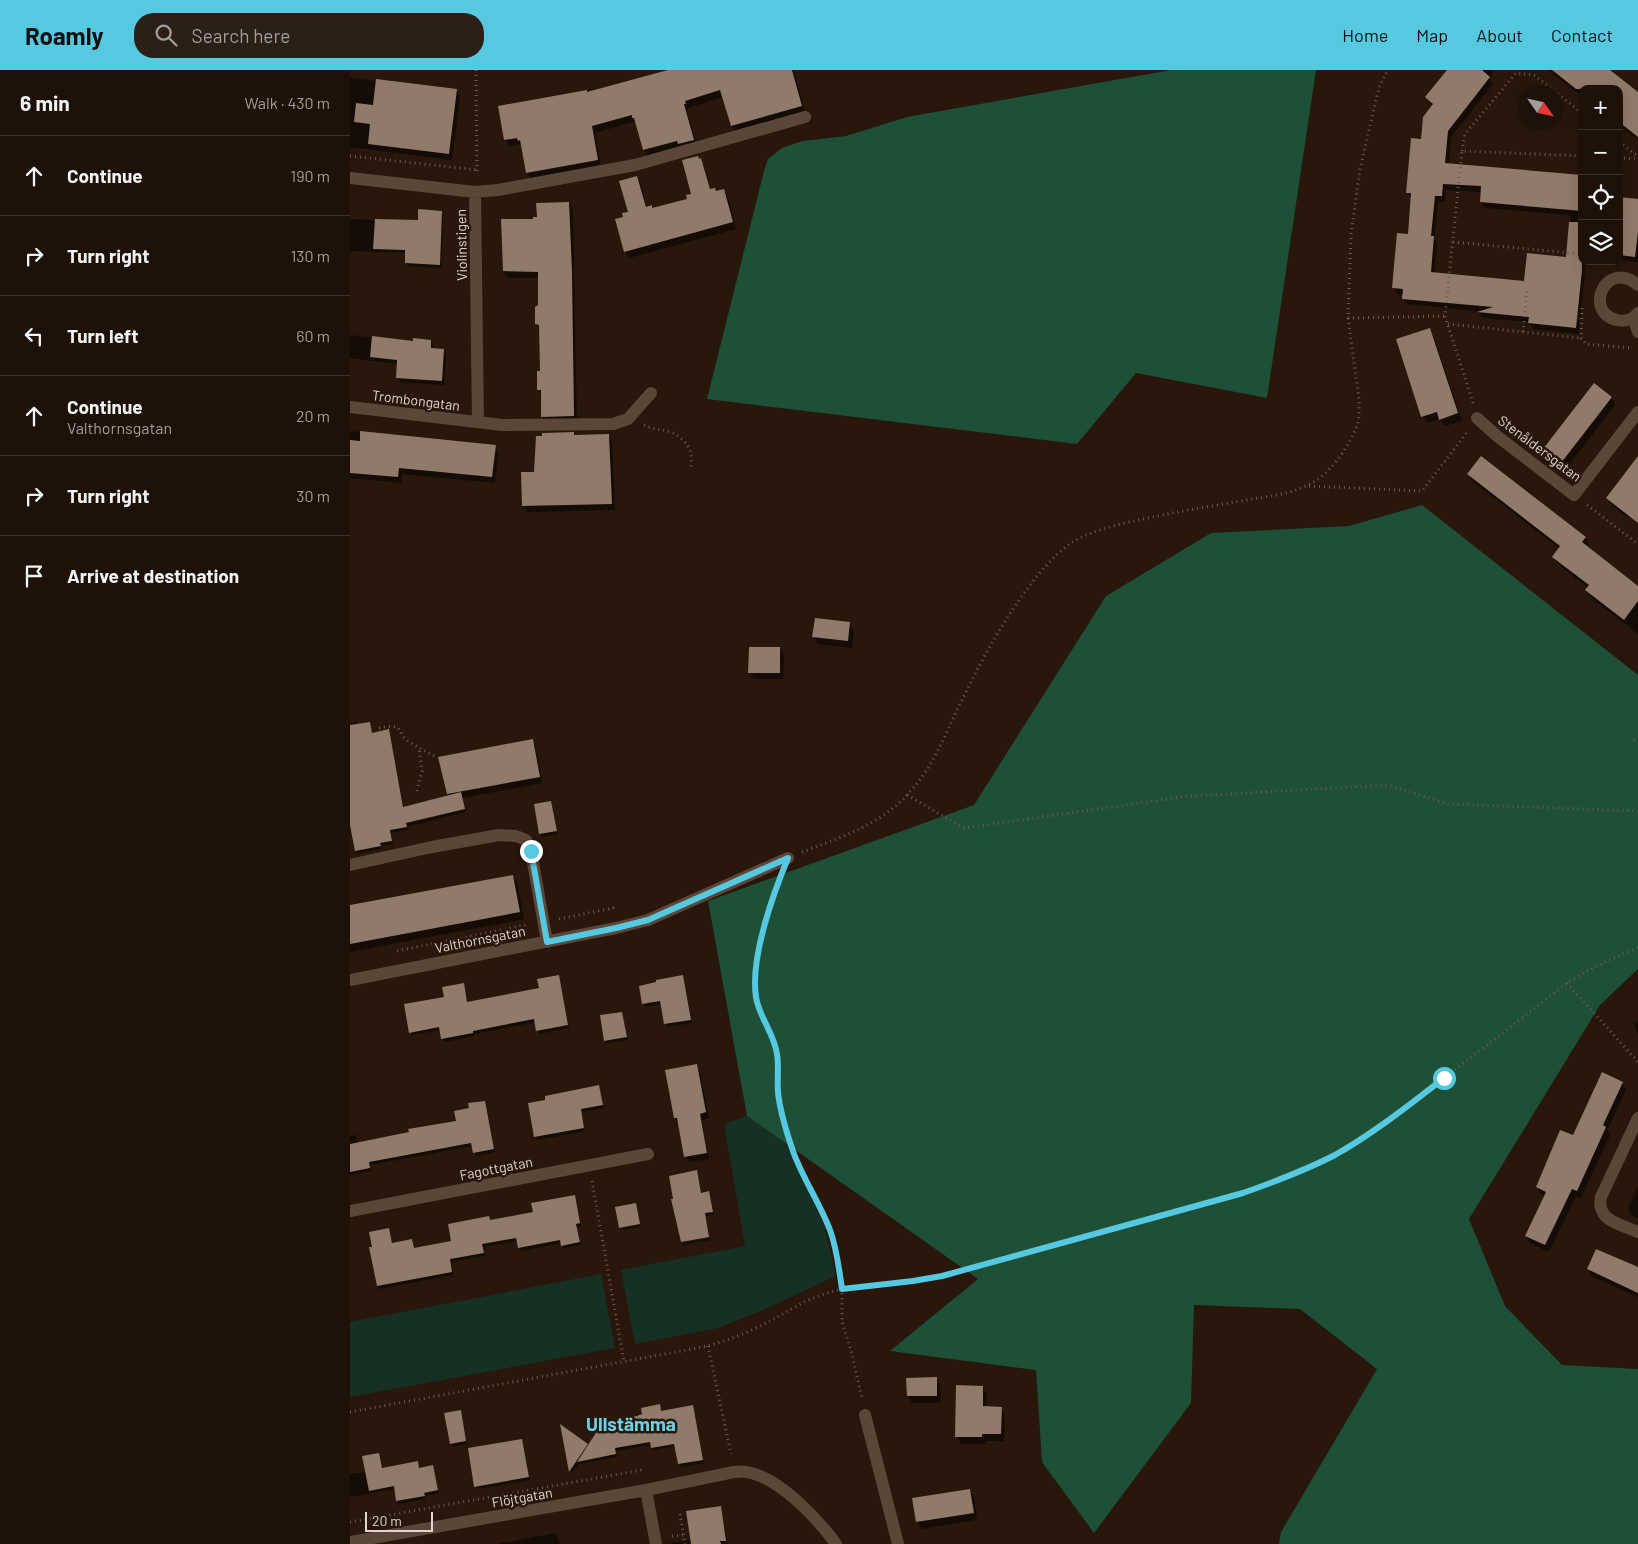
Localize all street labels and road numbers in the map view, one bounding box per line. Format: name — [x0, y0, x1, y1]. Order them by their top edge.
street label: Violinstigen — [452, 209, 470, 281]
street label: Trombongatan — [371, 386, 461, 414]
street label: Stenåldersgatan — [1495, 411, 1585, 485]
street label: Valthornsgatan — [433, 922, 527, 956]
street label: Fagottgatan — [458, 1153, 534, 1183]
street label: Flöjtgatan — [490, 1483, 554, 1511]

